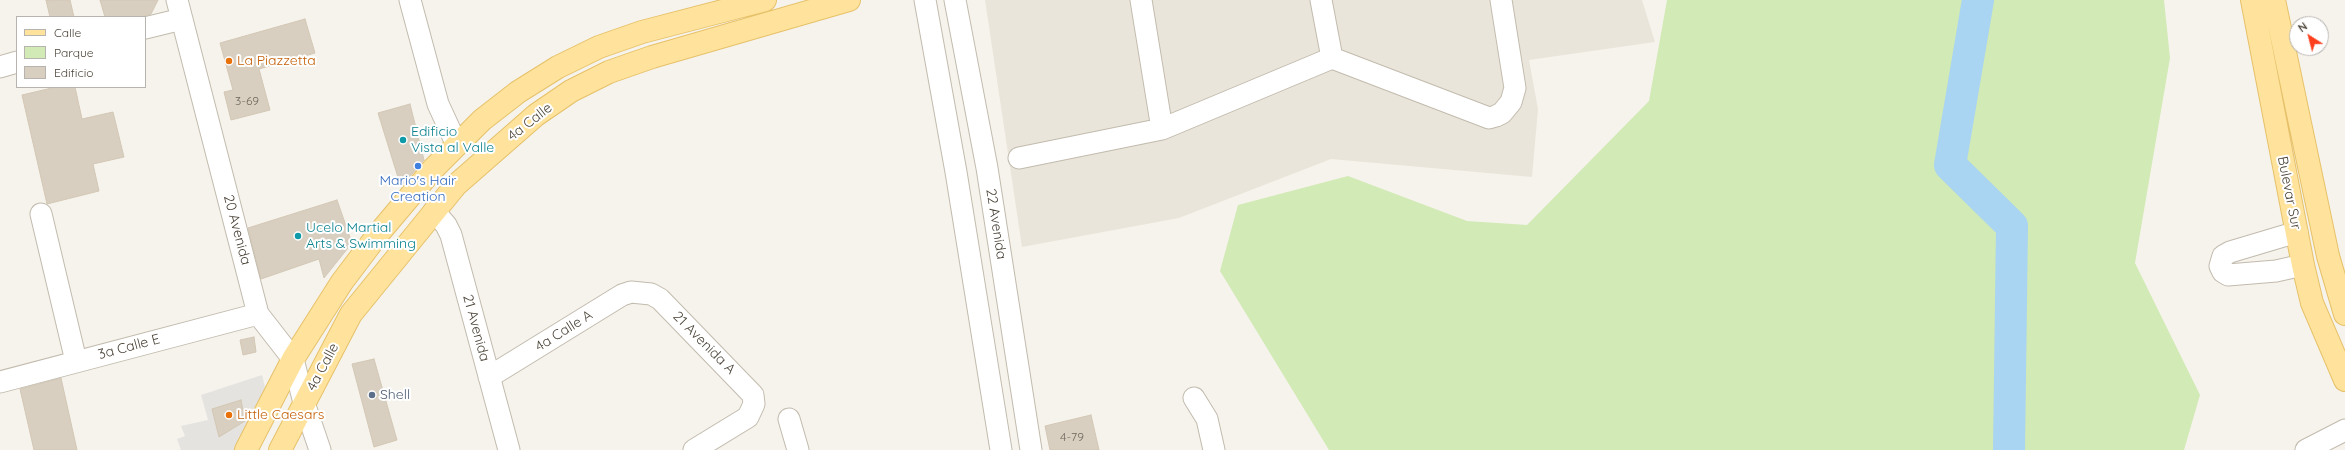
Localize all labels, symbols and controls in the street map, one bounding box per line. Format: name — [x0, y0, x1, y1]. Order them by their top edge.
legend — [16, 16, 146, 88]
north arrow — [2289, 16, 2329, 56]
text: N — [2295, 19, 2310, 35]
text: Calle — [54, 25, 81, 40]
text: Parque — [54, 45, 94, 60]
place label: La Piazzetta — [237, 53, 316, 69]
marker: La Piazzetta — [224, 56, 234, 66]
text: Edificio — [54, 65, 94, 80]
house number: 3-69 — [235, 94, 259, 108]
street label: 4a Calle — [505, 100, 555, 144]
place label: Edificio Vista al Valle — [411, 124, 494, 156]
marker: Edificio Vista al Valle — [398, 135, 408, 145]
street label: Bulevar Sur — [2274, 155, 2304, 231]
marker: Mario's Hair Creation — [413, 161, 423, 171]
place label: Mario's Hair Creation — [380, 173, 456, 206]
street label: 22 Avenida — [982, 187, 1010, 261]
street label: 20 Avenida — [220, 193, 254, 267]
place label: Ucelo Martial Arts & Swimming — [306, 220, 416, 252]
marker: Ucelo Martial Arts & Swimming — [293, 231, 303, 241]
street label: 21 Avenida — [459, 293, 493, 363]
street label: 4a Calle A — [532, 307, 596, 355]
street label: 21 Avenida A — [669, 308, 739, 378]
street label: 3a Calle E — [96, 331, 162, 363]
street label: 4a Calle — [303, 340, 343, 394]
place label: Shell — [380, 387, 410, 403]
marker: Shell — [367, 390, 377, 400]
place label: Little Caesars — [237, 407, 324, 423]
marker: Little Caesars — [224, 410, 234, 420]
house number: 4-79 — [1060, 430, 1084, 444]

